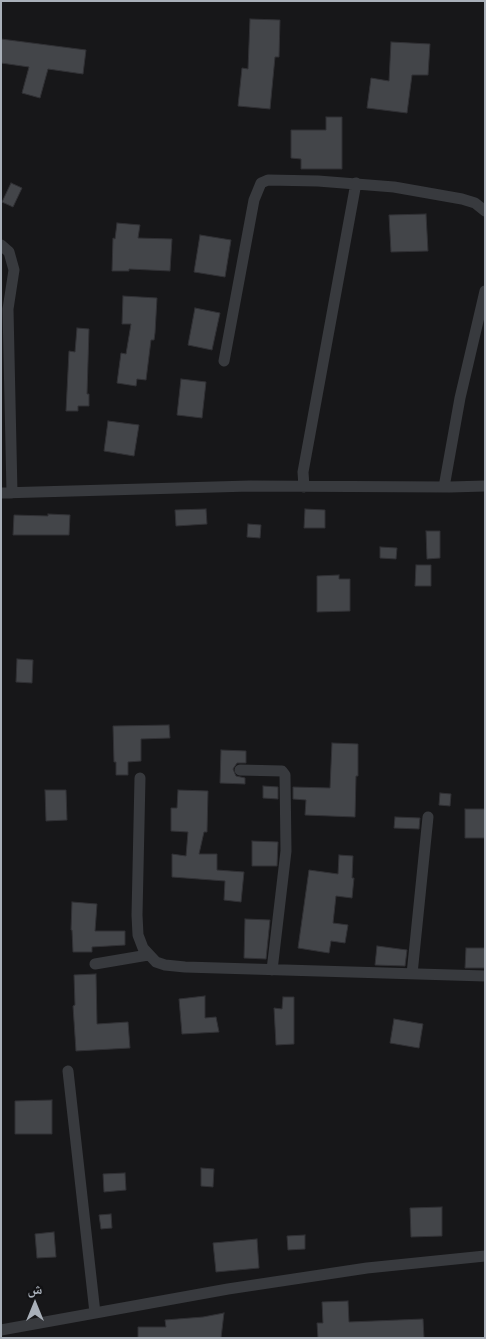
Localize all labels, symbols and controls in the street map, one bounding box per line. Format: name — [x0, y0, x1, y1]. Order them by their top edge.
north arrow — [10, 1279, 60, 1329]
text: ش — [28, 1280, 42, 1298]

